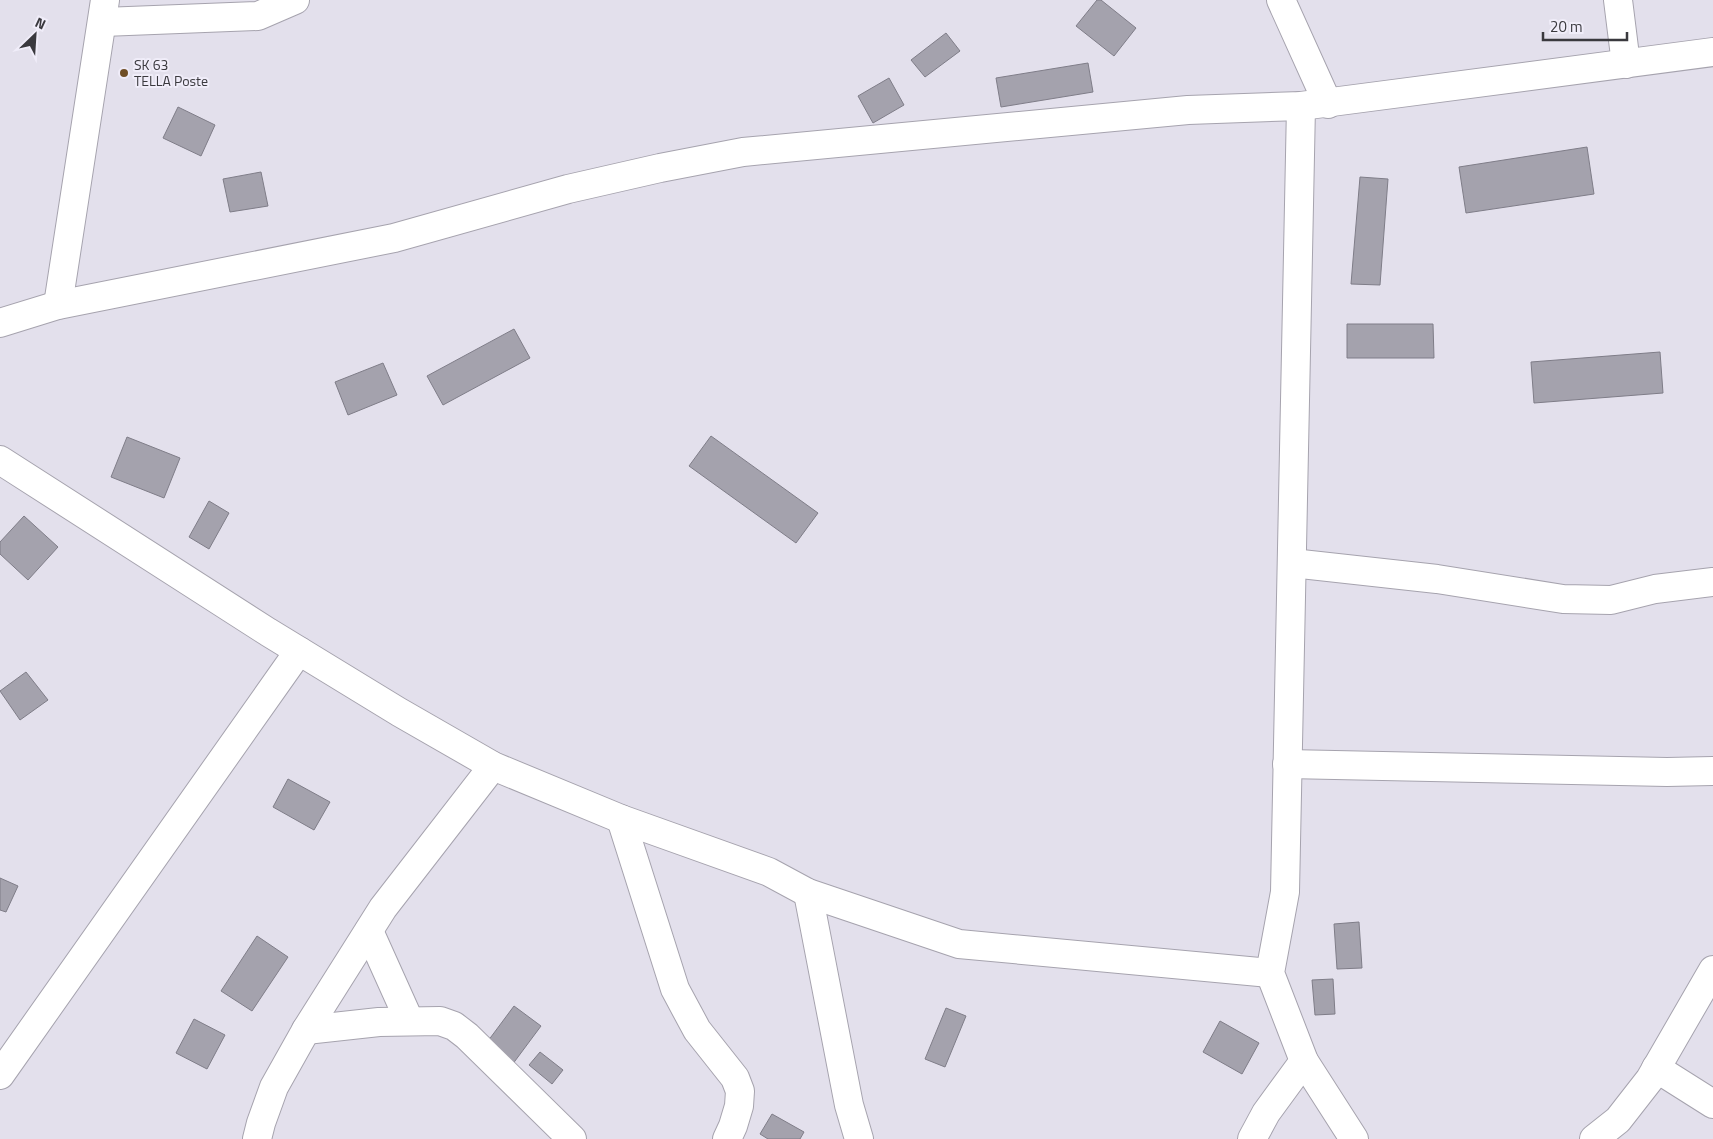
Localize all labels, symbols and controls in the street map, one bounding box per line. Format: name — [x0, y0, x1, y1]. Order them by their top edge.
north arrow — [10, 10, 60, 60]
scale bar — [1543, 10, 1627, 42]
text: N — [32, 11, 50, 34]
text: 20 m — [1550, 15, 1583, 38]
place label: SK 63 TELLA Poste — [134, 54, 208, 91]
marker: SK 63 TELLA Poste — [118, 67, 130, 79]

